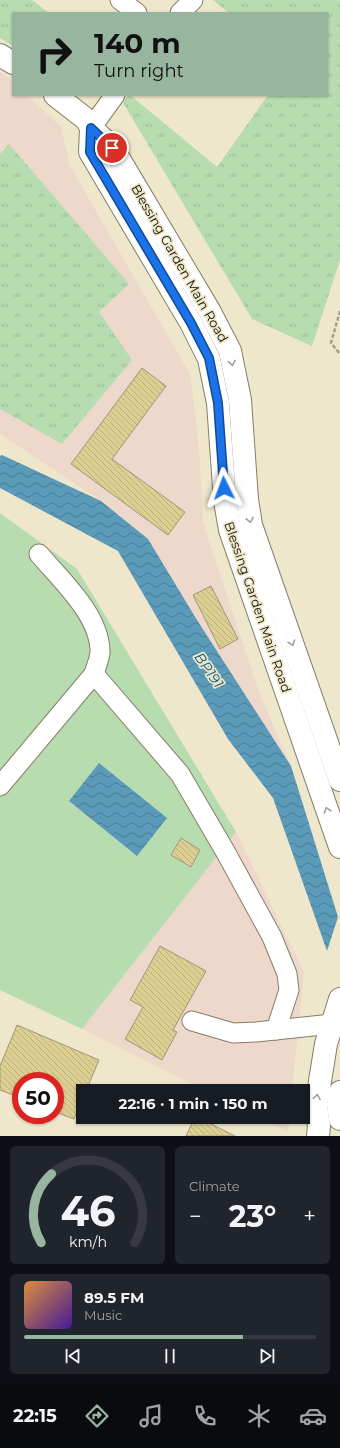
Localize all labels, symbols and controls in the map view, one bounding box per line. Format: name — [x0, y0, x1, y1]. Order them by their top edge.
text: 140 m — [94, 26, 181, 60]
icon: right — [28, 28, 80, 80]
text: Turn right — [94, 60, 184, 82]
pin — [95, 131, 129, 165]
icon: arrive — [101, 137, 123, 159]
street label: Blessing Garden Main Road — [128, 181, 232, 345]
one-way arrow — [228, 360, 236, 367]
position arrow — [203, 467, 245, 509]
one-way arrow — [246, 517, 254, 523]
street label: Blessing Garden Main Road — [221, 519, 295, 695]
one-way arrow — [287, 639, 296, 646]
water label: BP191 — [190, 649, 228, 691]
one-way arrow — [323, 807, 332, 814]
speed limit sign: 50 — [12, 1072, 64, 1124]
text: 22:16 · 1 min · 150 m — [119, 1094, 267, 1113]
one-way arrow — [312, 1094, 321, 1100]
text: Climate — [189, 1178, 240, 1194]
text: 46 — [60, 1186, 115, 1236]
text: 23° — [229, 1198, 276, 1235]
text: − — [189, 1203, 202, 1230]
text: + — [303, 1203, 316, 1230]
text: km/h — [68, 1233, 107, 1251]
text: 89.5 FM — [84, 1288, 144, 1307]
text: Music — [84, 1307, 122, 1323]
icon: previous — [62, 1345, 84, 1367]
icon: pause — [159, 1345, 181, 1367]
icon: next — [256, 1345, 278, 1367]
icon: directions — [83, 1402, 111, 1430]
icon: music — [137, 1402, 165, 1430]
icon: phone — [191, 1402, 219, 1430]
icon: climate — [245, 1402, 273, 1430]
icon: car — [299, 1402, 327, 1430]
text: 22:15 — [13, 1405, 57, 1427]

